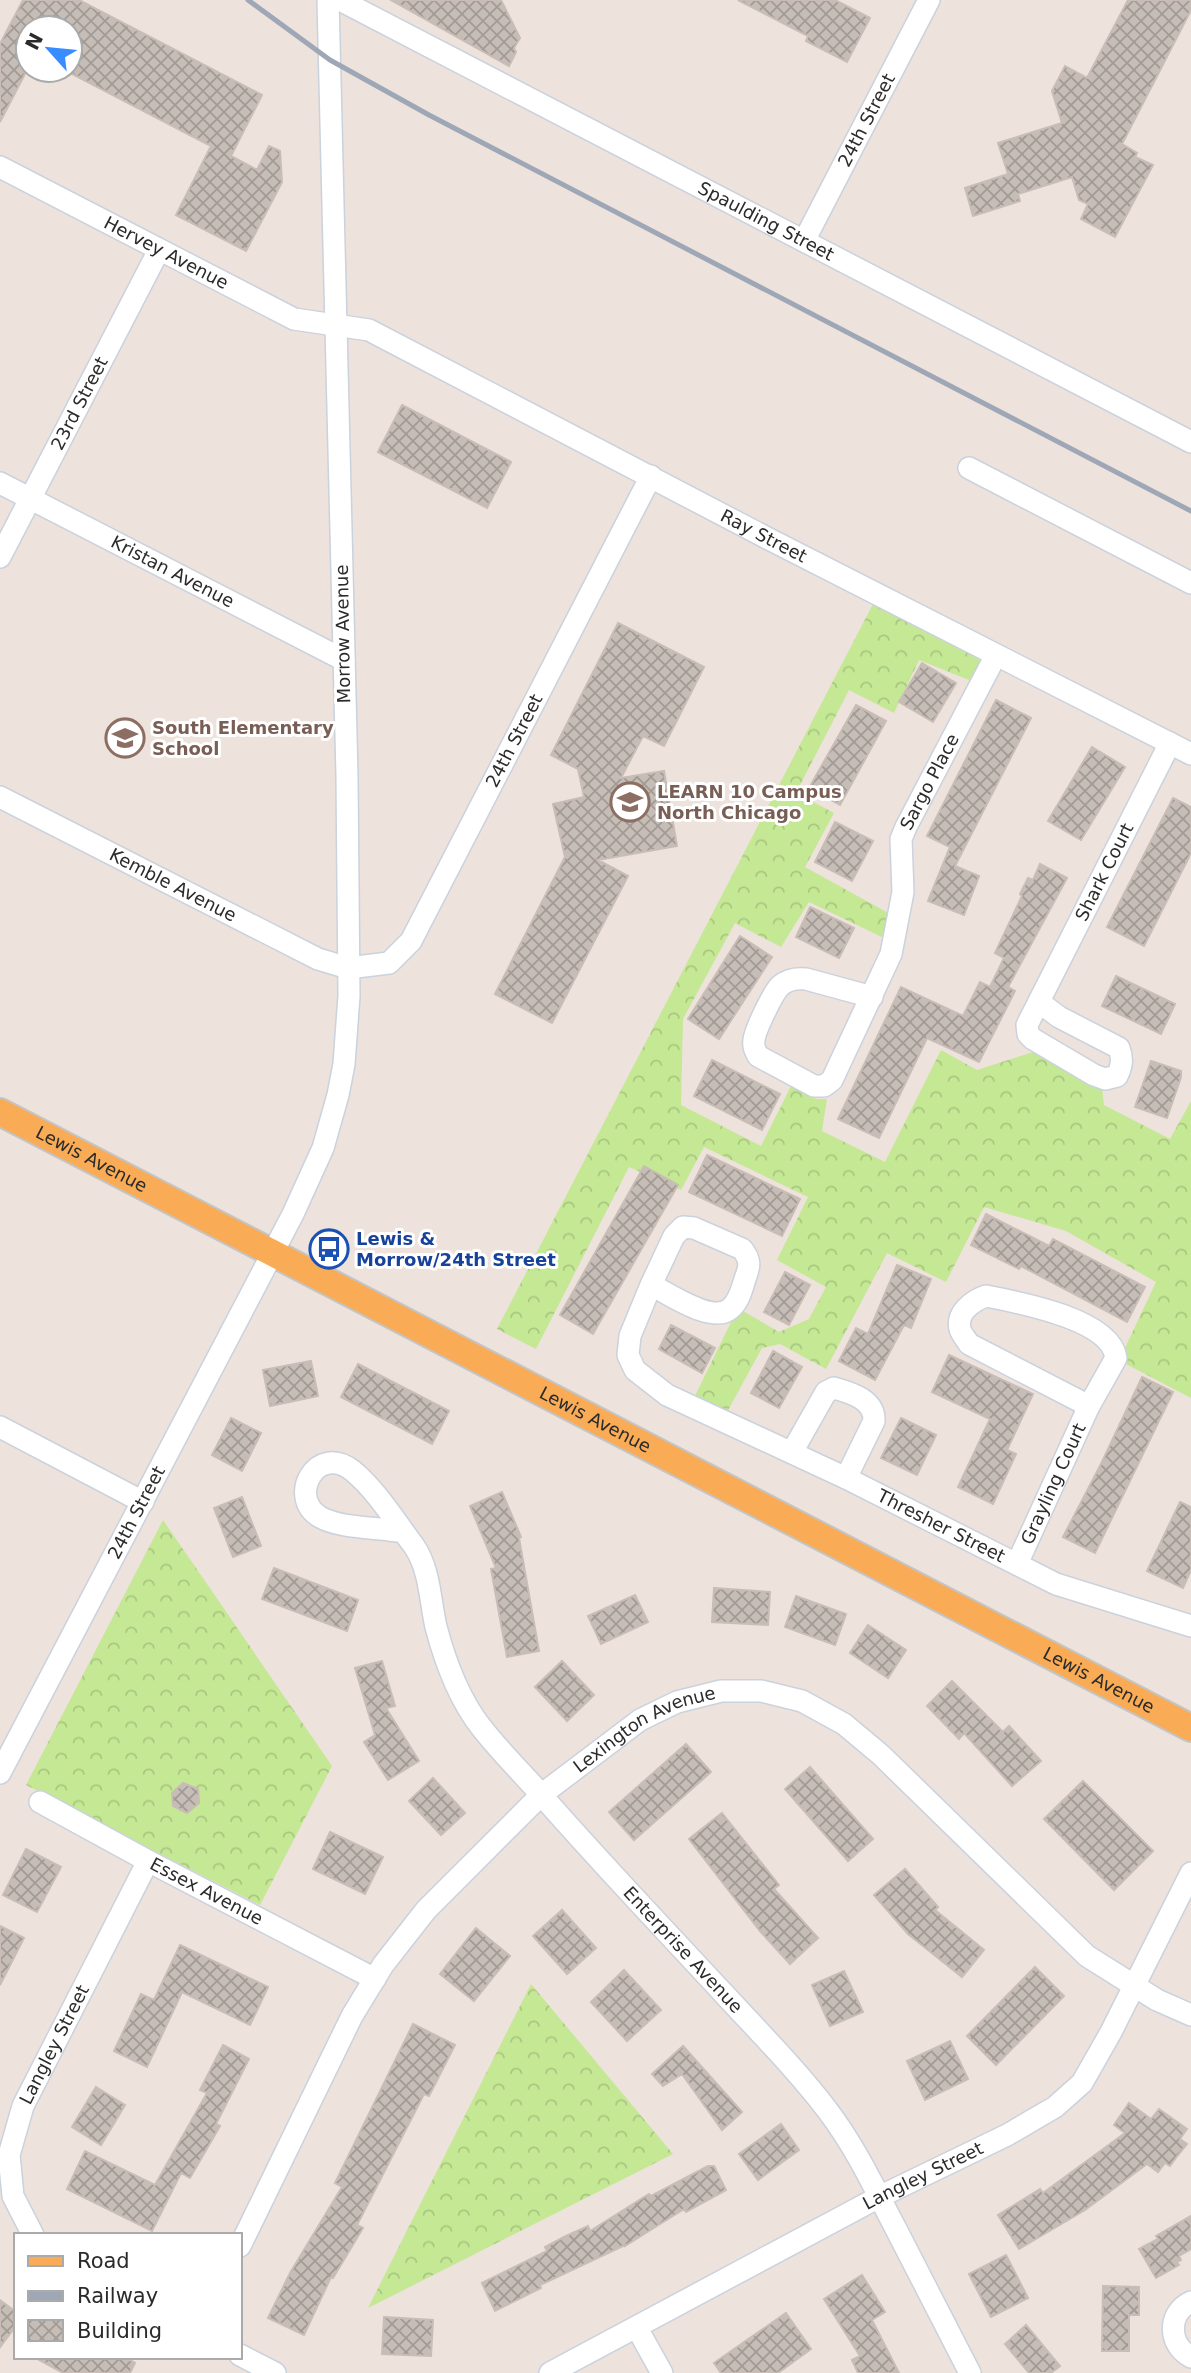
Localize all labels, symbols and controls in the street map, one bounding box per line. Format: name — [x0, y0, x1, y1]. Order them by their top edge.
north arrow — [14, 14, 84, 84]
text: N — [20, 29, 47, 53]
street label: 24th Street — [833, 70, 899, 170]
street label: Spaulding Street — [695, 177, 838, 265]
street label: Hervey Avenue — [101, 212, 232, 293]
street label: 23rd Street — [46, 353, 112, 453]
street label: Ray Street — [717, 505, 811, 567]
street label: Kristan Avenue — [108, 531, 238, 612]
street label: Morrow Avenue — [331, 564, 354, 704]
street label: 24th Street — [481, 690, 547, 791]
school or university icon: South Elementary School — [104, 717, 146, 759]
place label: South Elementary School — [152, 717, 334, 759]
street label: Sargo Place — [895, 730, 963, 833]
school or university icon: LEARN 10 Campus North Chicago — [609, 781, 651, 823]
place label: LEARN 10 Campus North Chicago — [657, 781, 842, 823]
street label: Shark Court — [1071, 819, 1138, 924]
street label: Kemble Avenue — [106, 844, 240, 926]
street label: Lewis Avenue — [32, 1121, 151, 1196]
bus stop icon: Lewis & Morrow/24th Street — [308, 1228, 350, 1270]
place label: Lewis & Morrow/24th Street — [356, 1228, 556, 1270]
street label: Lewis Avenue — [536, 1382, 655, 1457]
street label: Grayling Court — [1016, 1420, 1090, 1548]
street label: 24th Street — [103, 1462, 169, 1562]
street label: Thresher Street — [873, 1484, 1009, 1567]
street label: Lewis Avenue — [1040, 1642, 1158, 1717]
street label: Lexington Avenue — [569, 1682, 718, 1777]
street label: Essex Avenue — [147, 1853, 267, 1929]
street label: Enterprise Avenue — [619, 1882, 747, 2017]
street label: Langley Street — [15, 1981, 93, 2107]
street label: Langley Street — [859, 2137, 986, 2214]
legend — [14, 2233, 242, 2359]
text: Road — [77, 2249, 130, 2273]
text: Railway — [77, 2284, 158, 2308]
text: Building — [77, 2319, 162, 2343]

